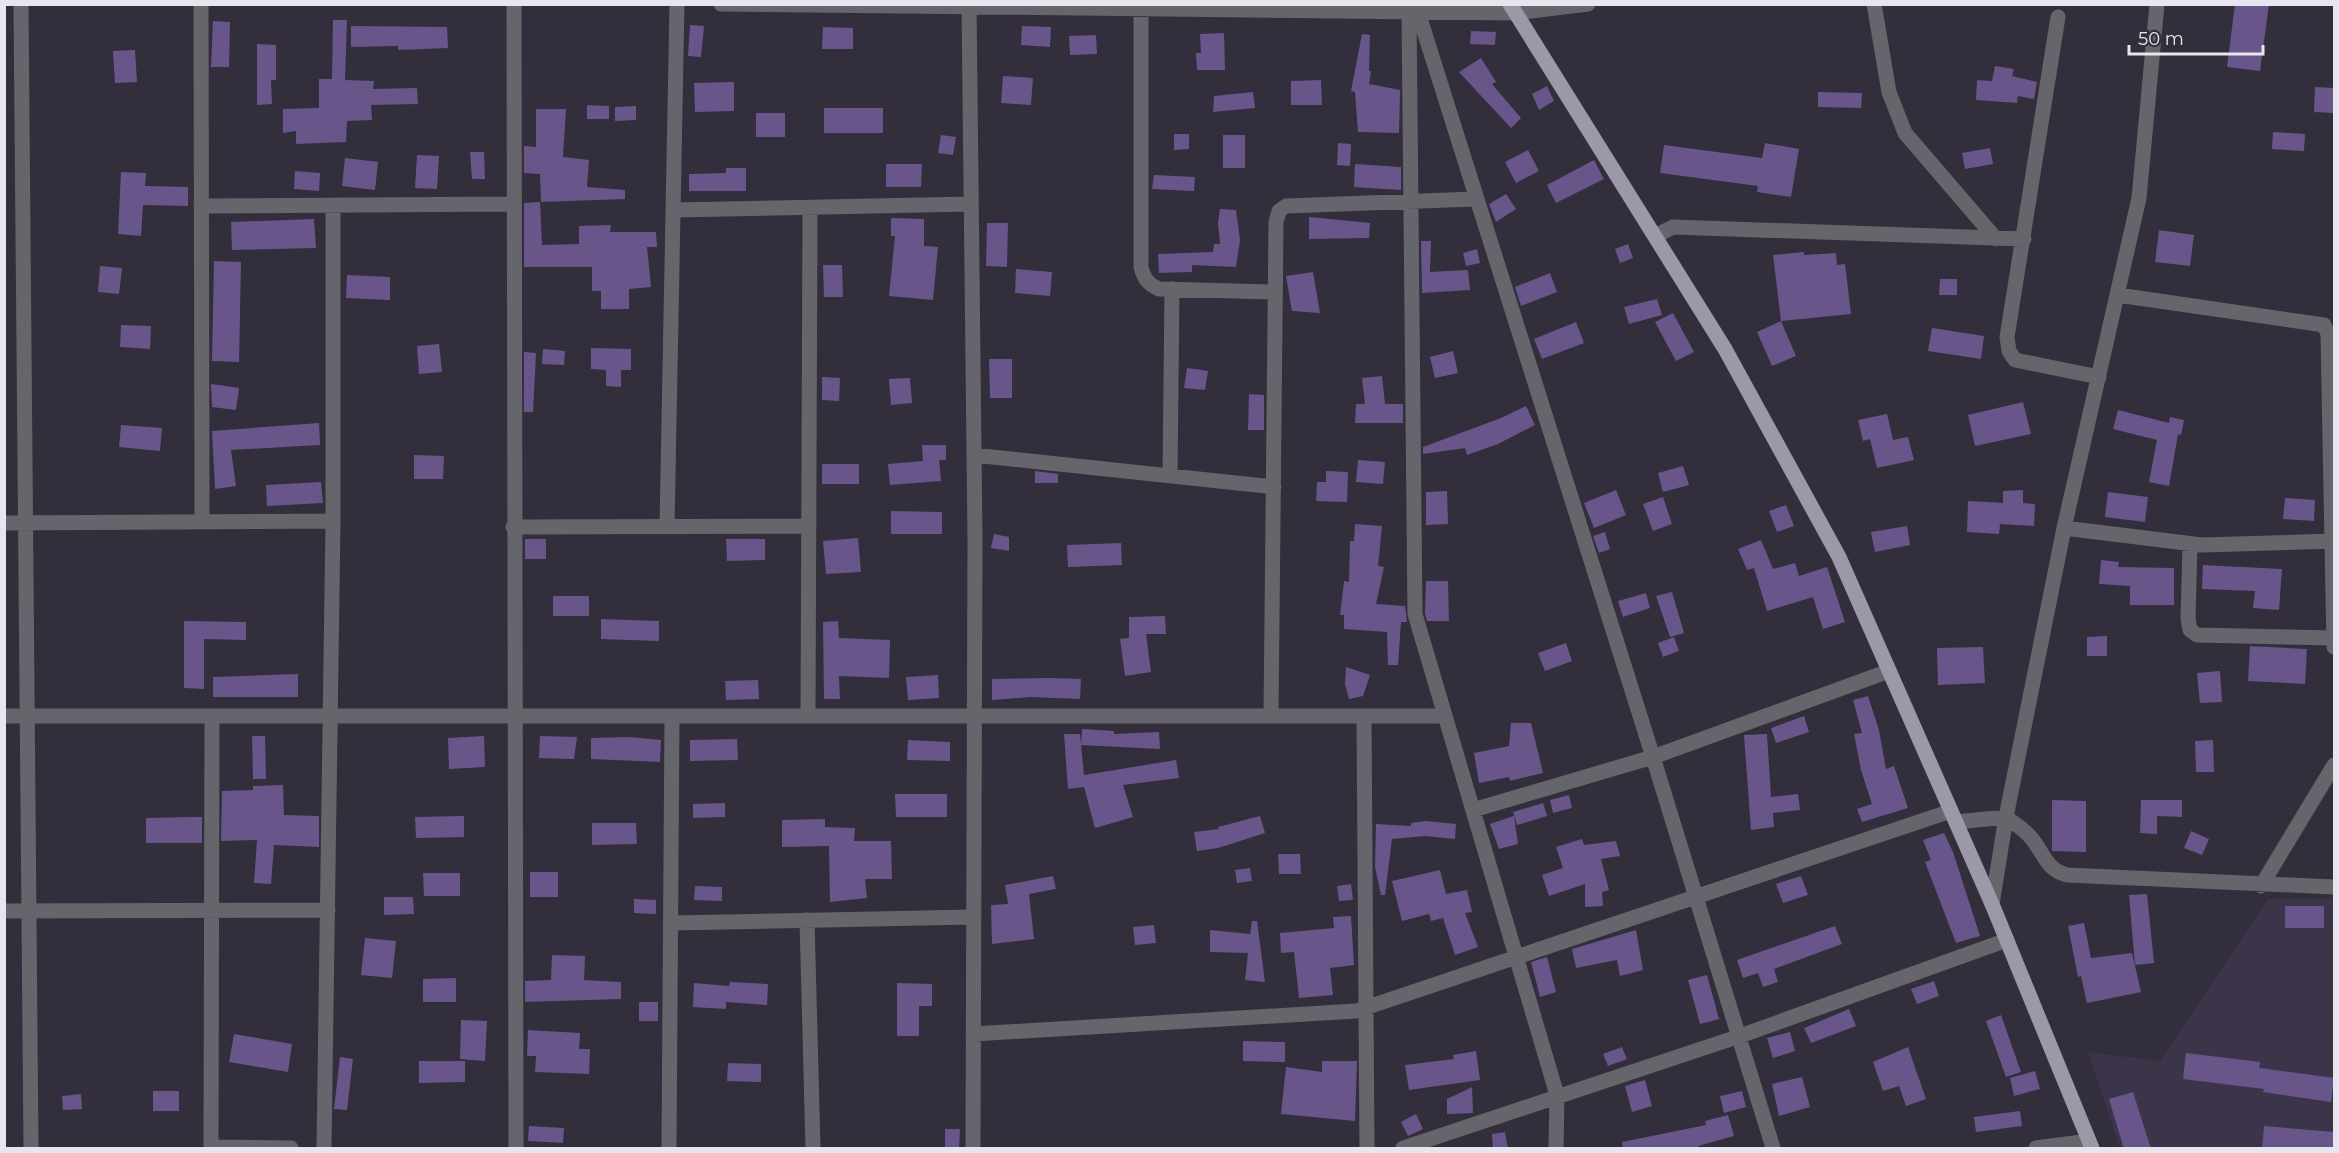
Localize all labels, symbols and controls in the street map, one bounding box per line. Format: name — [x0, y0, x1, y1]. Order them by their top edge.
scale bar — [2129, 18, 2262, 56]
text: 50 m — [2138, 28, 2184, 50]

